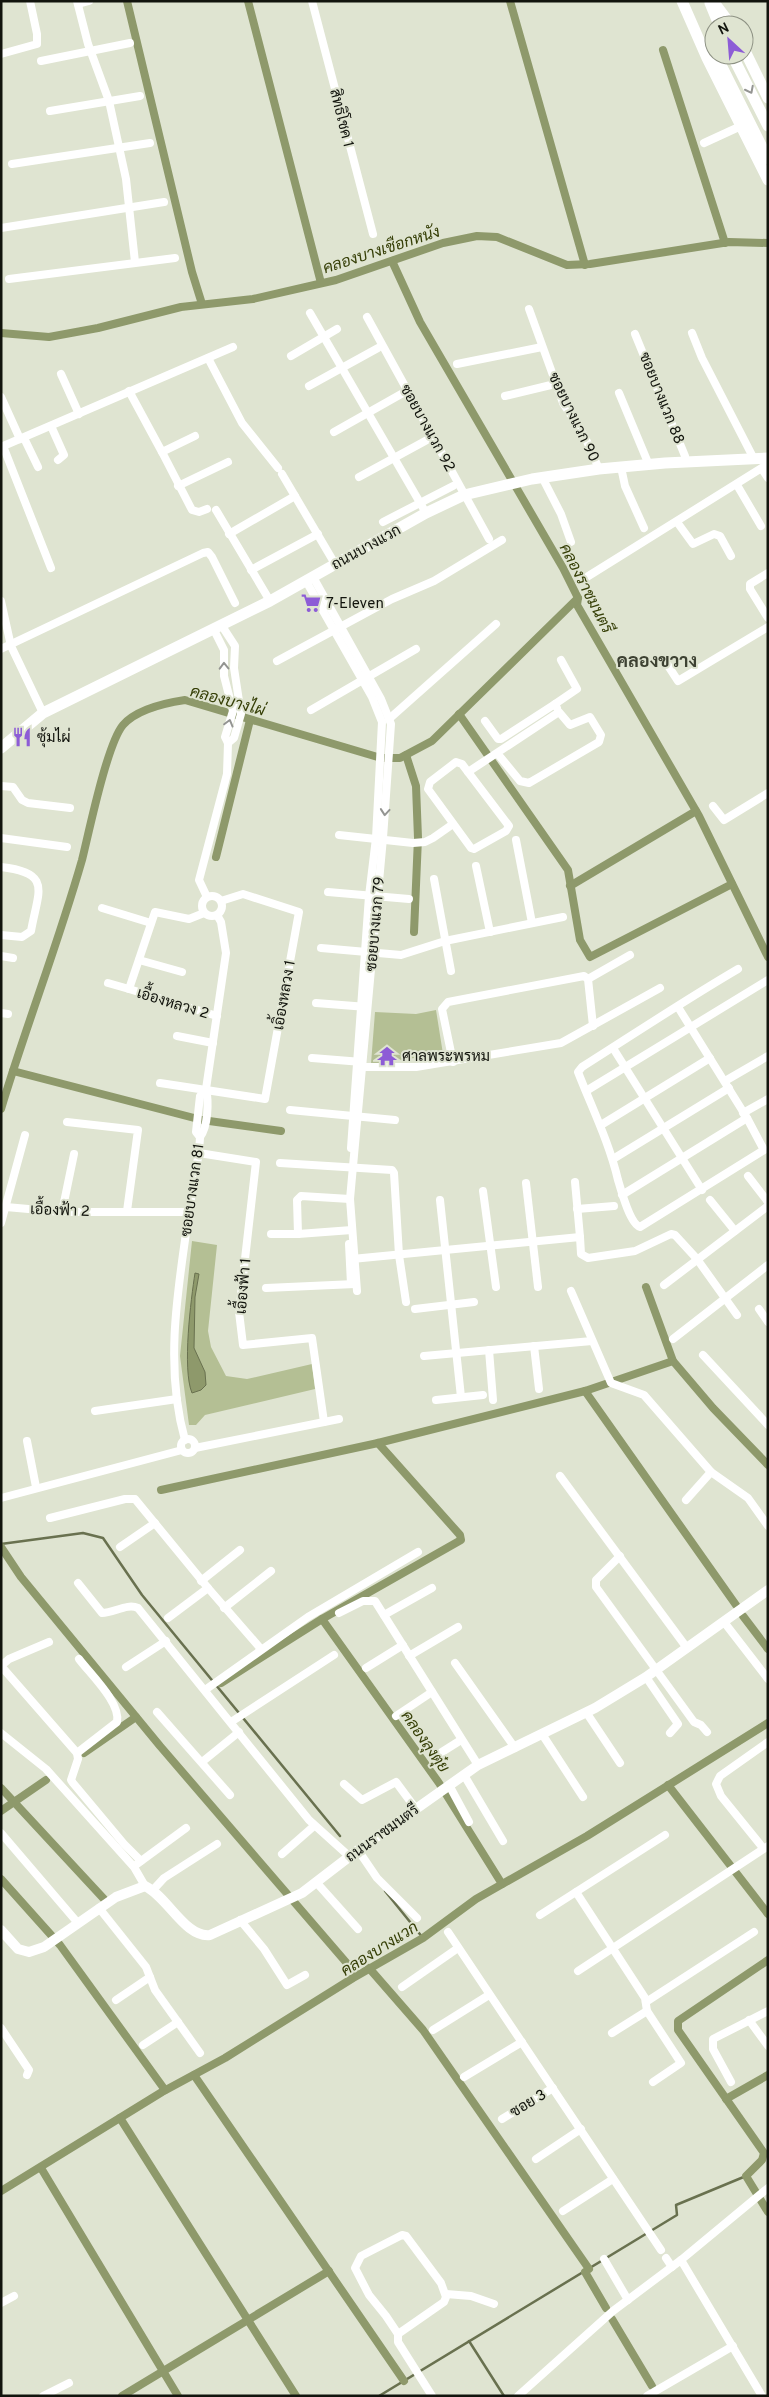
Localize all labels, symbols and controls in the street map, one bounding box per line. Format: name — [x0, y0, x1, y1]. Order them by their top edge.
north arrow — [704, 15, 754, 65]
text: N — [716, 20, 732, 40]
one-way arrow — [744, 85, 754, 94]
street label: สิทธิโชค 1 — [324, 87, 359, 150]
water label: คลองบางเชือกหนัง — [320, 220, 443, 279]
street label: ซอยบางแวก 88 — [634, 350, 688, 447]
street label: ซอยบางแวก 90 — [543, 370, 603, 466]
street label: ซอยบางแวก 92 — [395, 382, 459, 476]
street label: ถนนบางแวก — [329, 521, 405, 575]
water label: คลองราชมนตรี — [554, 539, 620, 638]
supermarket icon: 7-Eleven — [300, 592, 322, 614]
place label: 7-Eleven — [326, 595, 384, 614]
district label: คลองขวาง — [617, 651, 697, 674]
one-way arrow — [219, 662, 229, 670]
water label: คลองบางไผ่ — [188, 679, 269, 722]
one-way arrow — [223, 720, 233, 728]
restaurant icon: ซุ้มไผ่ — [11, 726, 33, 748]
place label: ซุ้มไผ่ — [37, 727, 71, 748]
one-way arrow — [380, 808, 391, 816]
street label: ซอยบางแวก 79 — [363, 876, 390, 972]
street label: เอิ้องหลวง 1 — [264, 958, 301, 1032]
street label: เอื้องหลวง 2 — [134, 978, 213, 1024]
temple icon: ศาลพระพรหม — [376, 1045, 398, 1067]
place label: ศาลพระพรหม — [402, 1048, 490, 1067]
street label: ซอยบางแวก 81 — [178, 1143, 209, 1238]
street label: เอื้องฟ้า 2 — [30, 1194, 90, 1222]
street label: เอื้องฟ้า 1 — [226, 1257, 256, 1315]
water label: คลองลุงตุ๋ย — [396, 1706, 455, 1777]
street label: ถนนราชมนตรี — [341, 1799, 423, 1867]
water label: คลองบางแวก — [338, 1918, 423, 1981]
street label: ซอย 3 — [507, 2086, 550, 2123]

